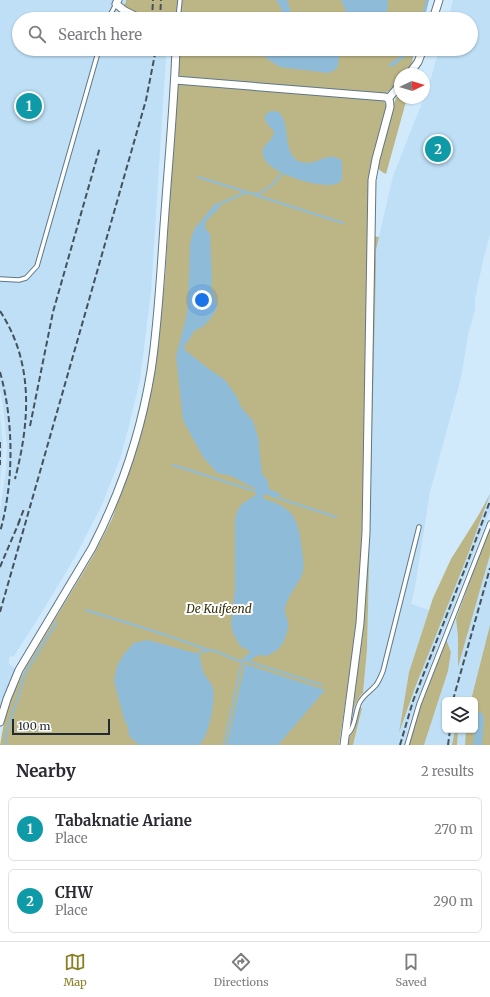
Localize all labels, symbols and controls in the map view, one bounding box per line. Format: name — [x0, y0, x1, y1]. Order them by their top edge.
search box — [12, 12, 478, 56]
icon: search — [26, 23, 48, 45]
text: Search here — [58, 25, 142, 44]
north arrow — [394, 68, 430, 104]
pin: 1 — [16, 91, 42, 121]
pin: 2 — [425, 134, 451, 164]
your location — [192, 290, 212, 310]
park label: De Kuifeend — [185, 601, 252, 616]
map controls — [442, 697, 478, 733]
button: layers — [442, 697, 478, 733]
scale bar — [12, 717, 110, 736]
text: 100 m — [18, 719, 50, 733]
text: Nearby — [16, 760, 76, 782]
text: 2 results — [421, 763, 474, 780]
text: Tabaknatie Ariane — [55, 811, 192, 830]
text: 1 — [27, 821, 33, 838]
text: 270 m — [434, 821, 473, 838]
text: Place — [55, 830, 88, 847]
text: CHW — [55, 883, 93, 902]
text: 2 — [26, 893, 34, 910]
text: 290 m — [433, 893, 473, 910]
text: Place — [55, 902, 88, 919]
tab: Map — [63, 951, 87, 989]
tab: Directions — [214, 951, 269, 989]
tab: Saved — [395, 951, 427, 989]

